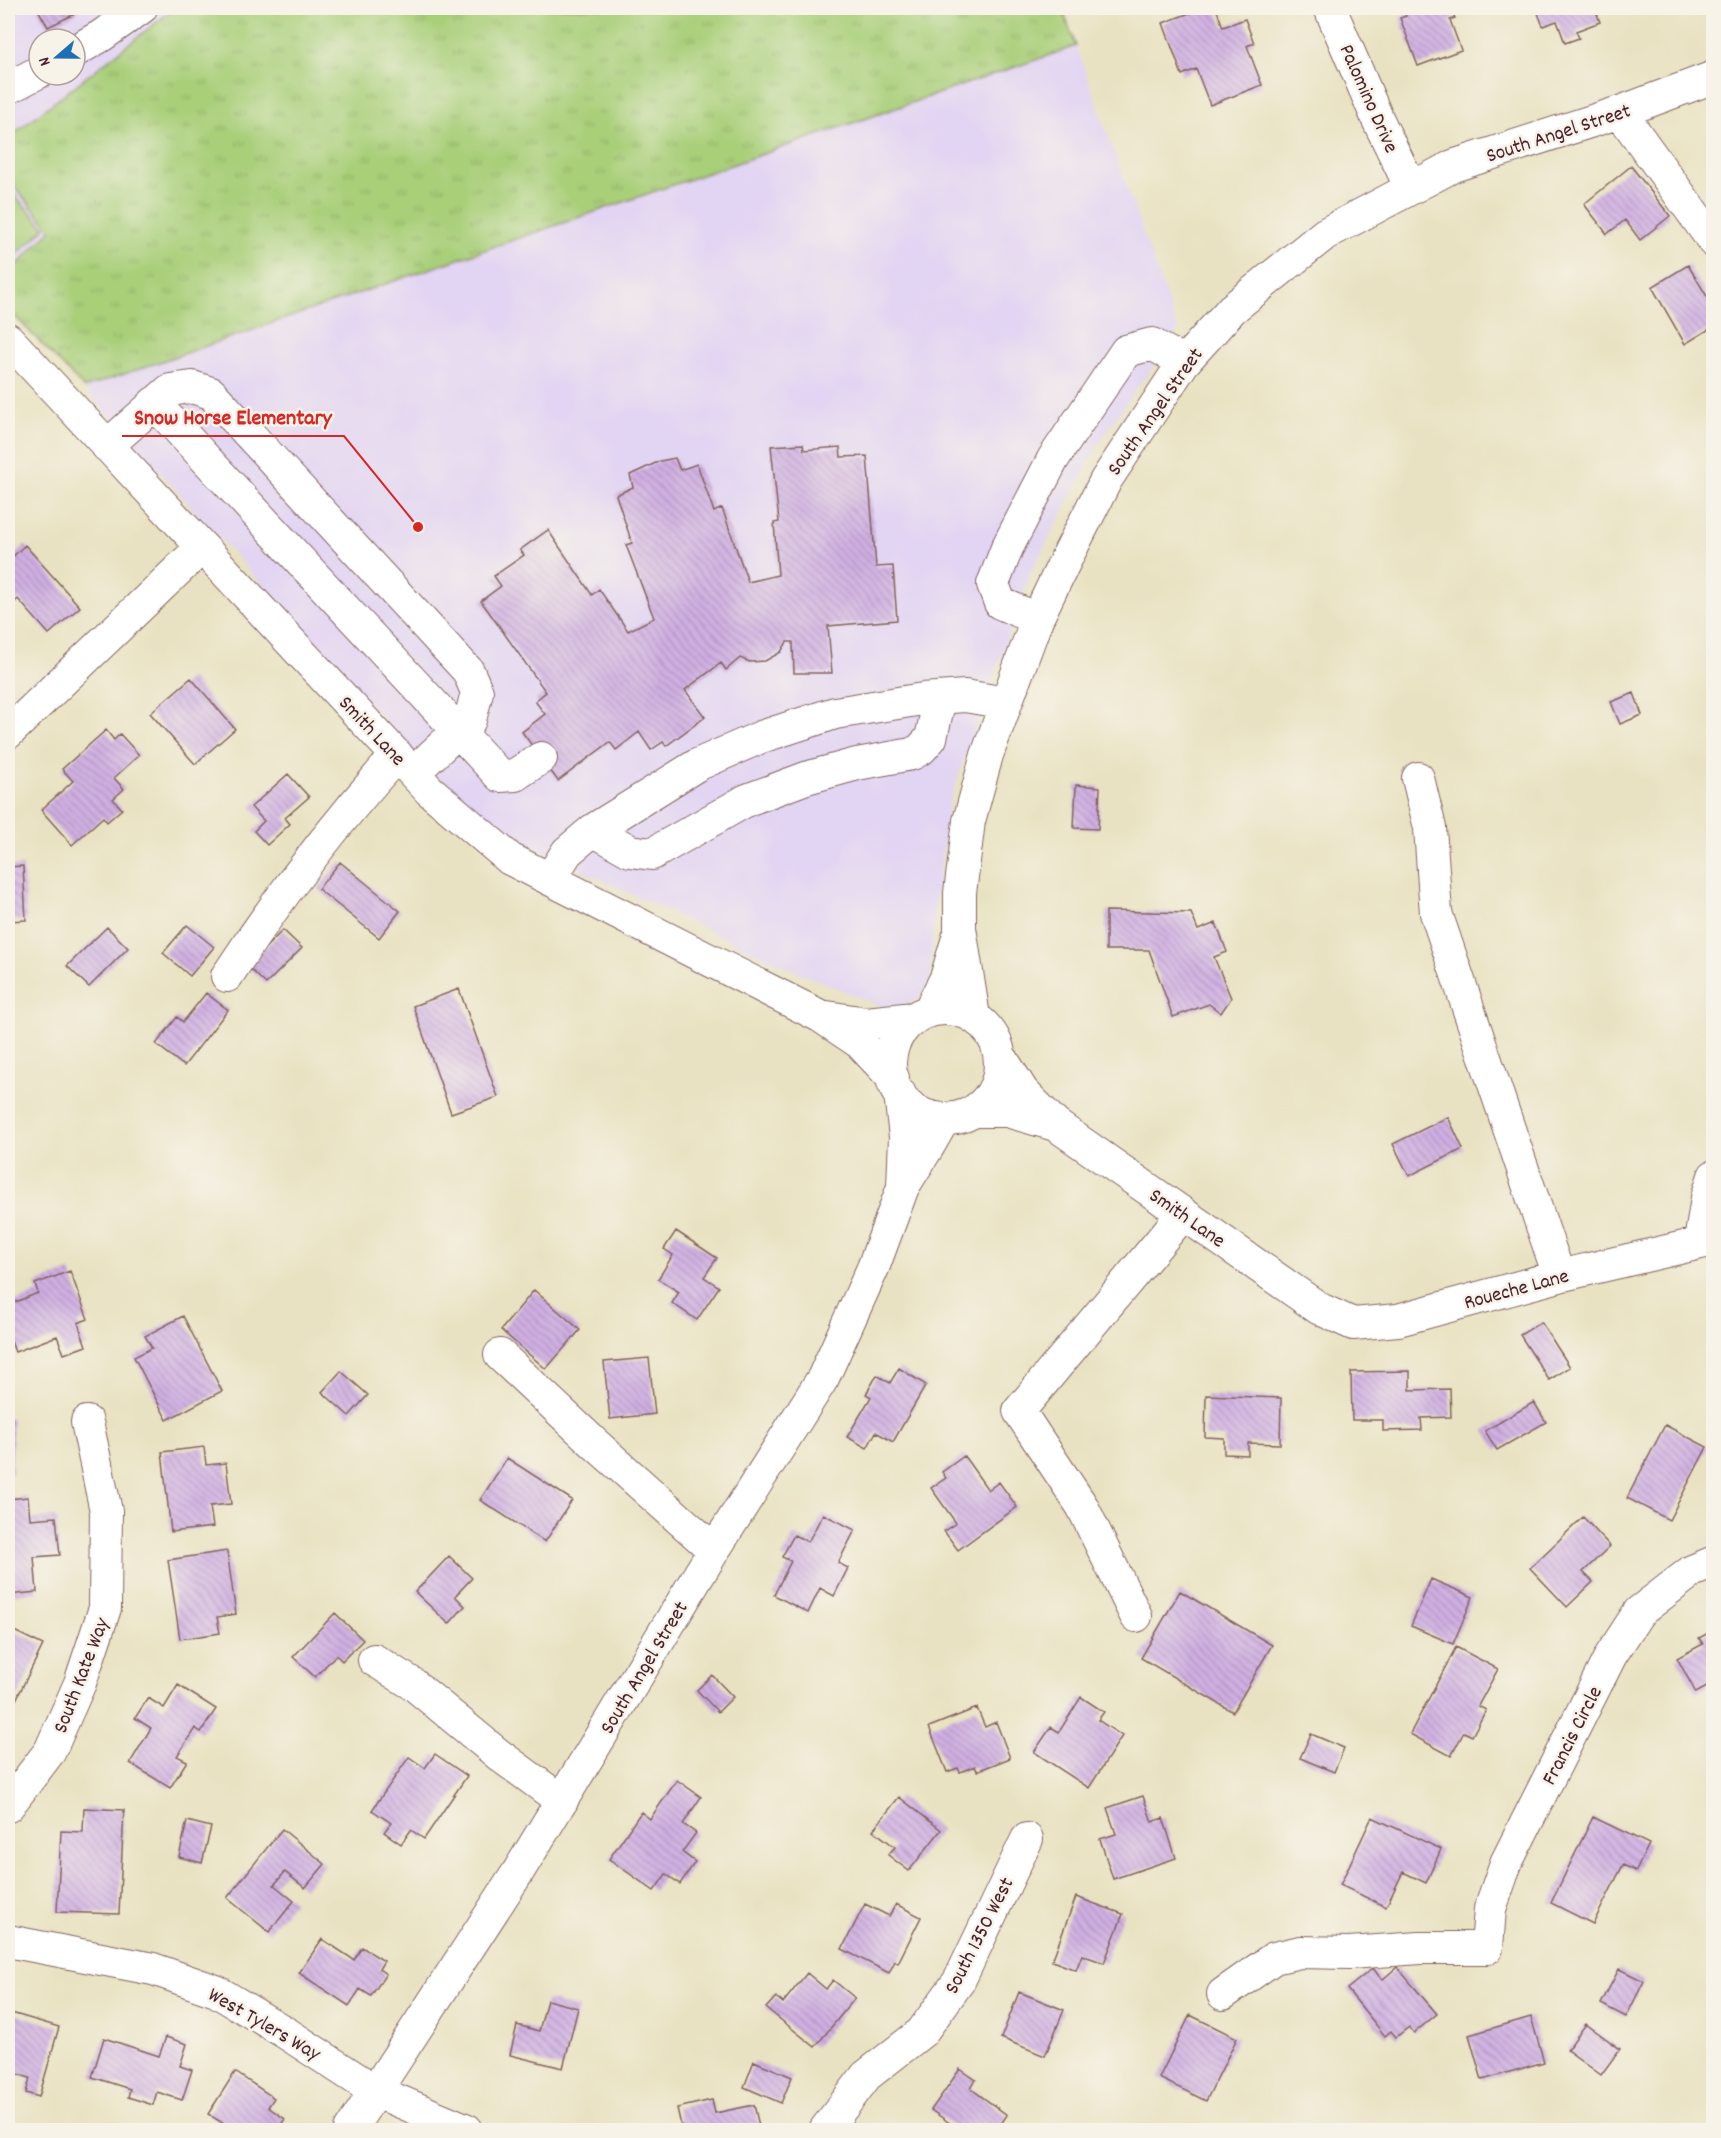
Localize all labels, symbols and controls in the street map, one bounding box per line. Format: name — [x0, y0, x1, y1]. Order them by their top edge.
north arrow — [27, 27, 87, 87]
street label: Palomino Drive — [1330, 40, 1405, 158]
text: N — [33, 54, 57, 69]
street label: South Angel Street — [1483, 97, 1635, 172]
street label: South Angel Street — [1101, 342, 1212, 483]
callout: Snow Horse Elementary — [122, 396, 344, 436]
text: Snow Horse Elementary — [134, 404, 333, 435]
street label: Smith Lane — [330, 690, 411, 774]
street label: Smith Lane — [1142, 1182, 1231, 1257]
street label: Roueche Lane — [1461, 1263, 1573, 1319]
street label: South Angel Street — [594, 1596, 697, 1741]
street label: South Kate Way — [47, 1613, 119, 1738]
street label: Francis Circle — [1536, 1682, 1611, 1791]
street label: South 1350 West — [938, 1872, 1023, 2000]
street label: West Tylers Way — [202, 1981, 326, 2070]

